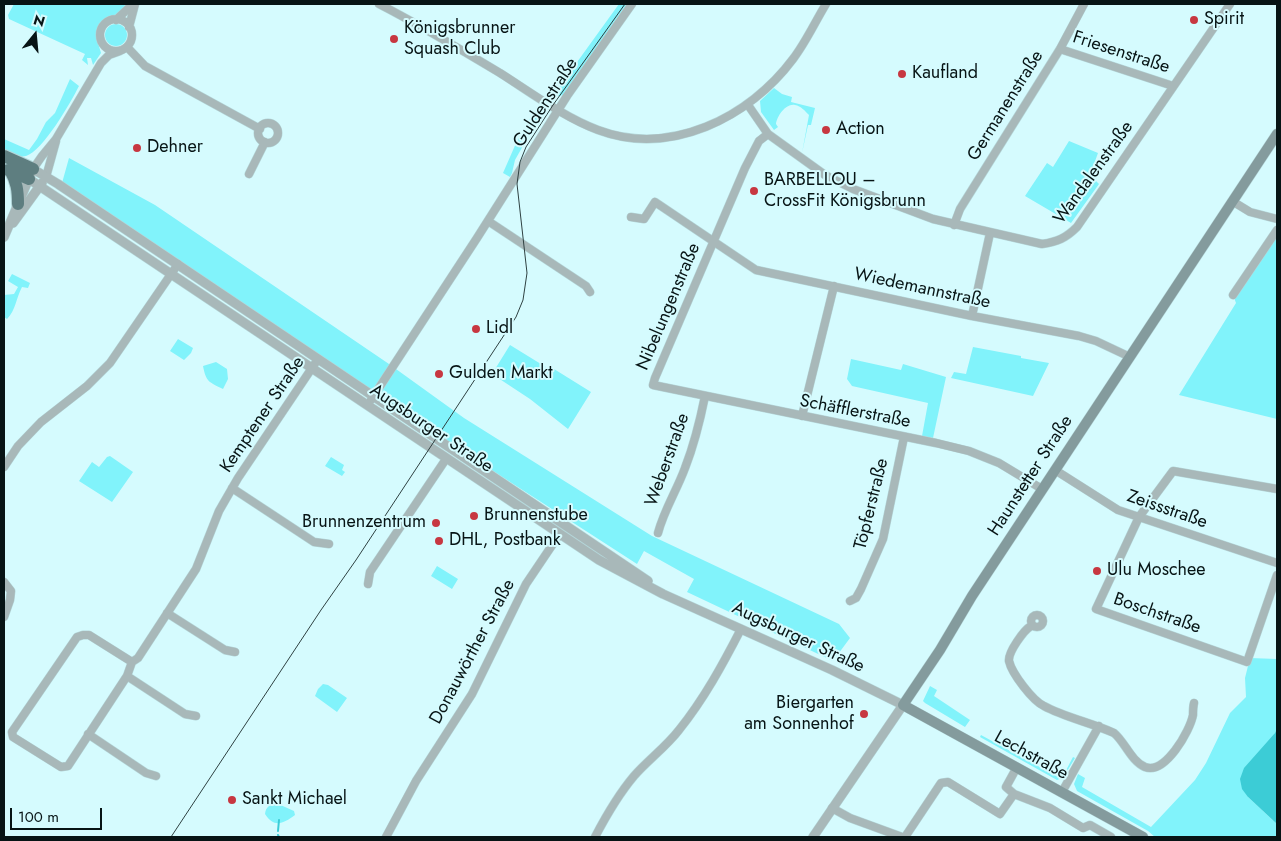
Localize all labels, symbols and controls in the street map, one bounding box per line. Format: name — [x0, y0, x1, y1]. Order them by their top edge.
text: N — [31, 9, 48, 32]
place label: Spirit — [1204, 9, 1244, 31]
north arrow — [10, 10, 60, 60]
marker: Spirit — [1188, 14, 1200, 26]
place label: Königsbrunner Squash Club — [404, 18, 515, 60]
street label: Friesenstraße — [1070, 27, 1172, 79]
marker: Königsbrunner Squash Club — [388, 33, 400, 45]
street label: Germanenstraße — [963, 47, 1049, 165]
street label: Guldenstraße — [509, 54, 583, 152]
place label: Kaufland — [912, 63, 978, 85]
marker: Kaufland — [896, 68, 908, 80]
street label: Wandalenstraße — [1049, 117, 1139, 229]
place label: Action — [836, 119, 885, 141]
marker: Action — [820, 124, 832, 136]
place label: Dehner — [147, 137, 203, 159]
marker: Dehner — [131, 142, 143, 154]
place label: BARBELLOU – CrossFit Königsbrunn — [764, 170, 926, 212]
marker: BARBELLOU – CrossFit Königsbrunn — [748, 185, 760, 197]
street label: Nibelungenstraße — [632, 240, 706, 374]
street label: Wiedemannstraße — [852, 264, 992, 314]
place label: Lidl — [486, 318, 513, 340]
marker: Lidl — [470, 323, 482, 335]
street label: Kemptener Straße — [216, 353, 310, 477]
place label: Gulden Markt — [449, 363, 553, 385]
marker: Gulden Markt — [433, 368, 445, 380]
street label: Augsburger Straße — [365, 380, 497, 478]
street label: Schäfflerstraße — [798, 391, 912, 433]
street label: Weberstraße — [641, 411, 695, 509]
street label: Haunstetter Straße — [984, 412, 1078, 540]
street label: Töpferstraße — [850, 456, 894, 552]
street label: Zeissstraße — [1124, 486, 1210, 534]
place label: Brunnenstube — [484, 505, 588, 527]
marker: Brunnenstube — [468, 510, 480, 522]
place label: Brunnenzentrum — [302, 512, 426, 534]
marker: Brunnenzentrum — [430, 517, 442, 529]
place label: DHL, Postbank — [449, 530, 561, 552]
marker: DHL, Postbank — [433, 535, 445, 547]
place label: Ulu Moschee — [1107, 560, 1206, 582]
marker: Ulu Moschee — [1091, 565, 1103, 577]
street label: Donauwörther Straße — [426, 576, 520, 728]
street label: Boschstraße — [1110, 589, 1204, 639]
street label: Augsburger Straße — [728, 598, 868, 678]
place label: Biergarten am Sonnenhof — [744, 693, 854, 736]
marker: Biergarten am Sonnenhof — [858, 708, 870, 720]
street label: Lechstraße — [990, 727, 1072, 785]
place label: Sankt Michael — [242, 789, 347, 811]
marker: Sankt Michael — [226, 794, 238, 806]
scale bar — [12, 798, 105, 830]
text: 100 m — [18, 806, 59, 828]

